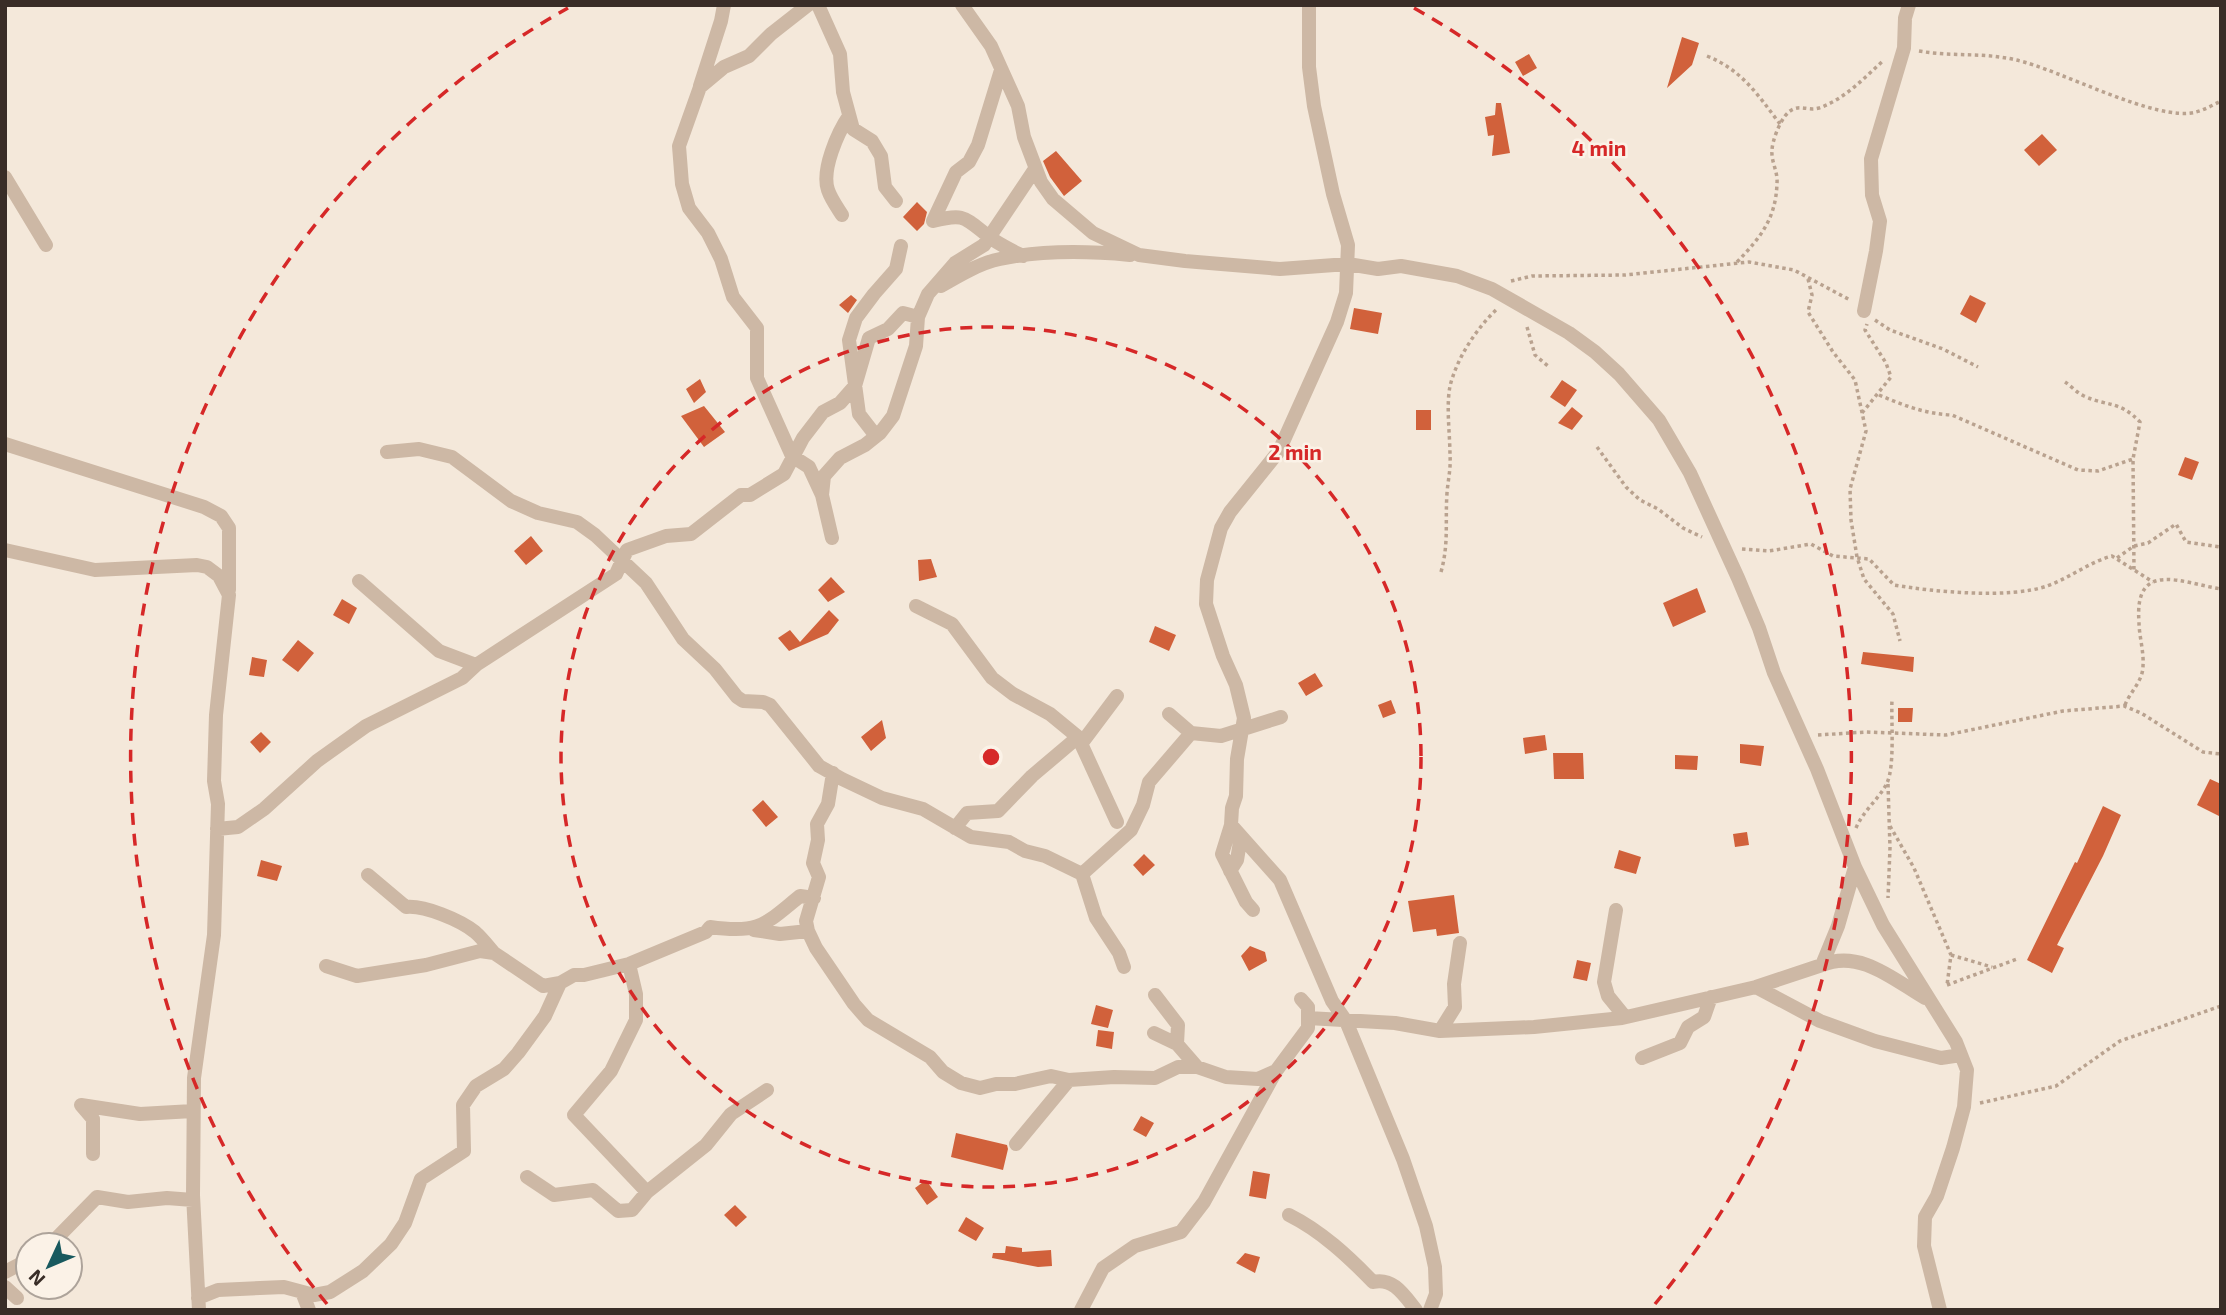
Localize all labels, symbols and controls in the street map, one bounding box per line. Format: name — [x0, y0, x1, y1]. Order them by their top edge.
text: 4 min — [1572, 135, 1626, 160]
text: 2 min — [1268, 439, 1322, 464]
centre of rings — [979, 745, 1003, 769]
north arrow — [14, 1231, 84, 1301]
text: N — [23, 1265, 49, 1291]

